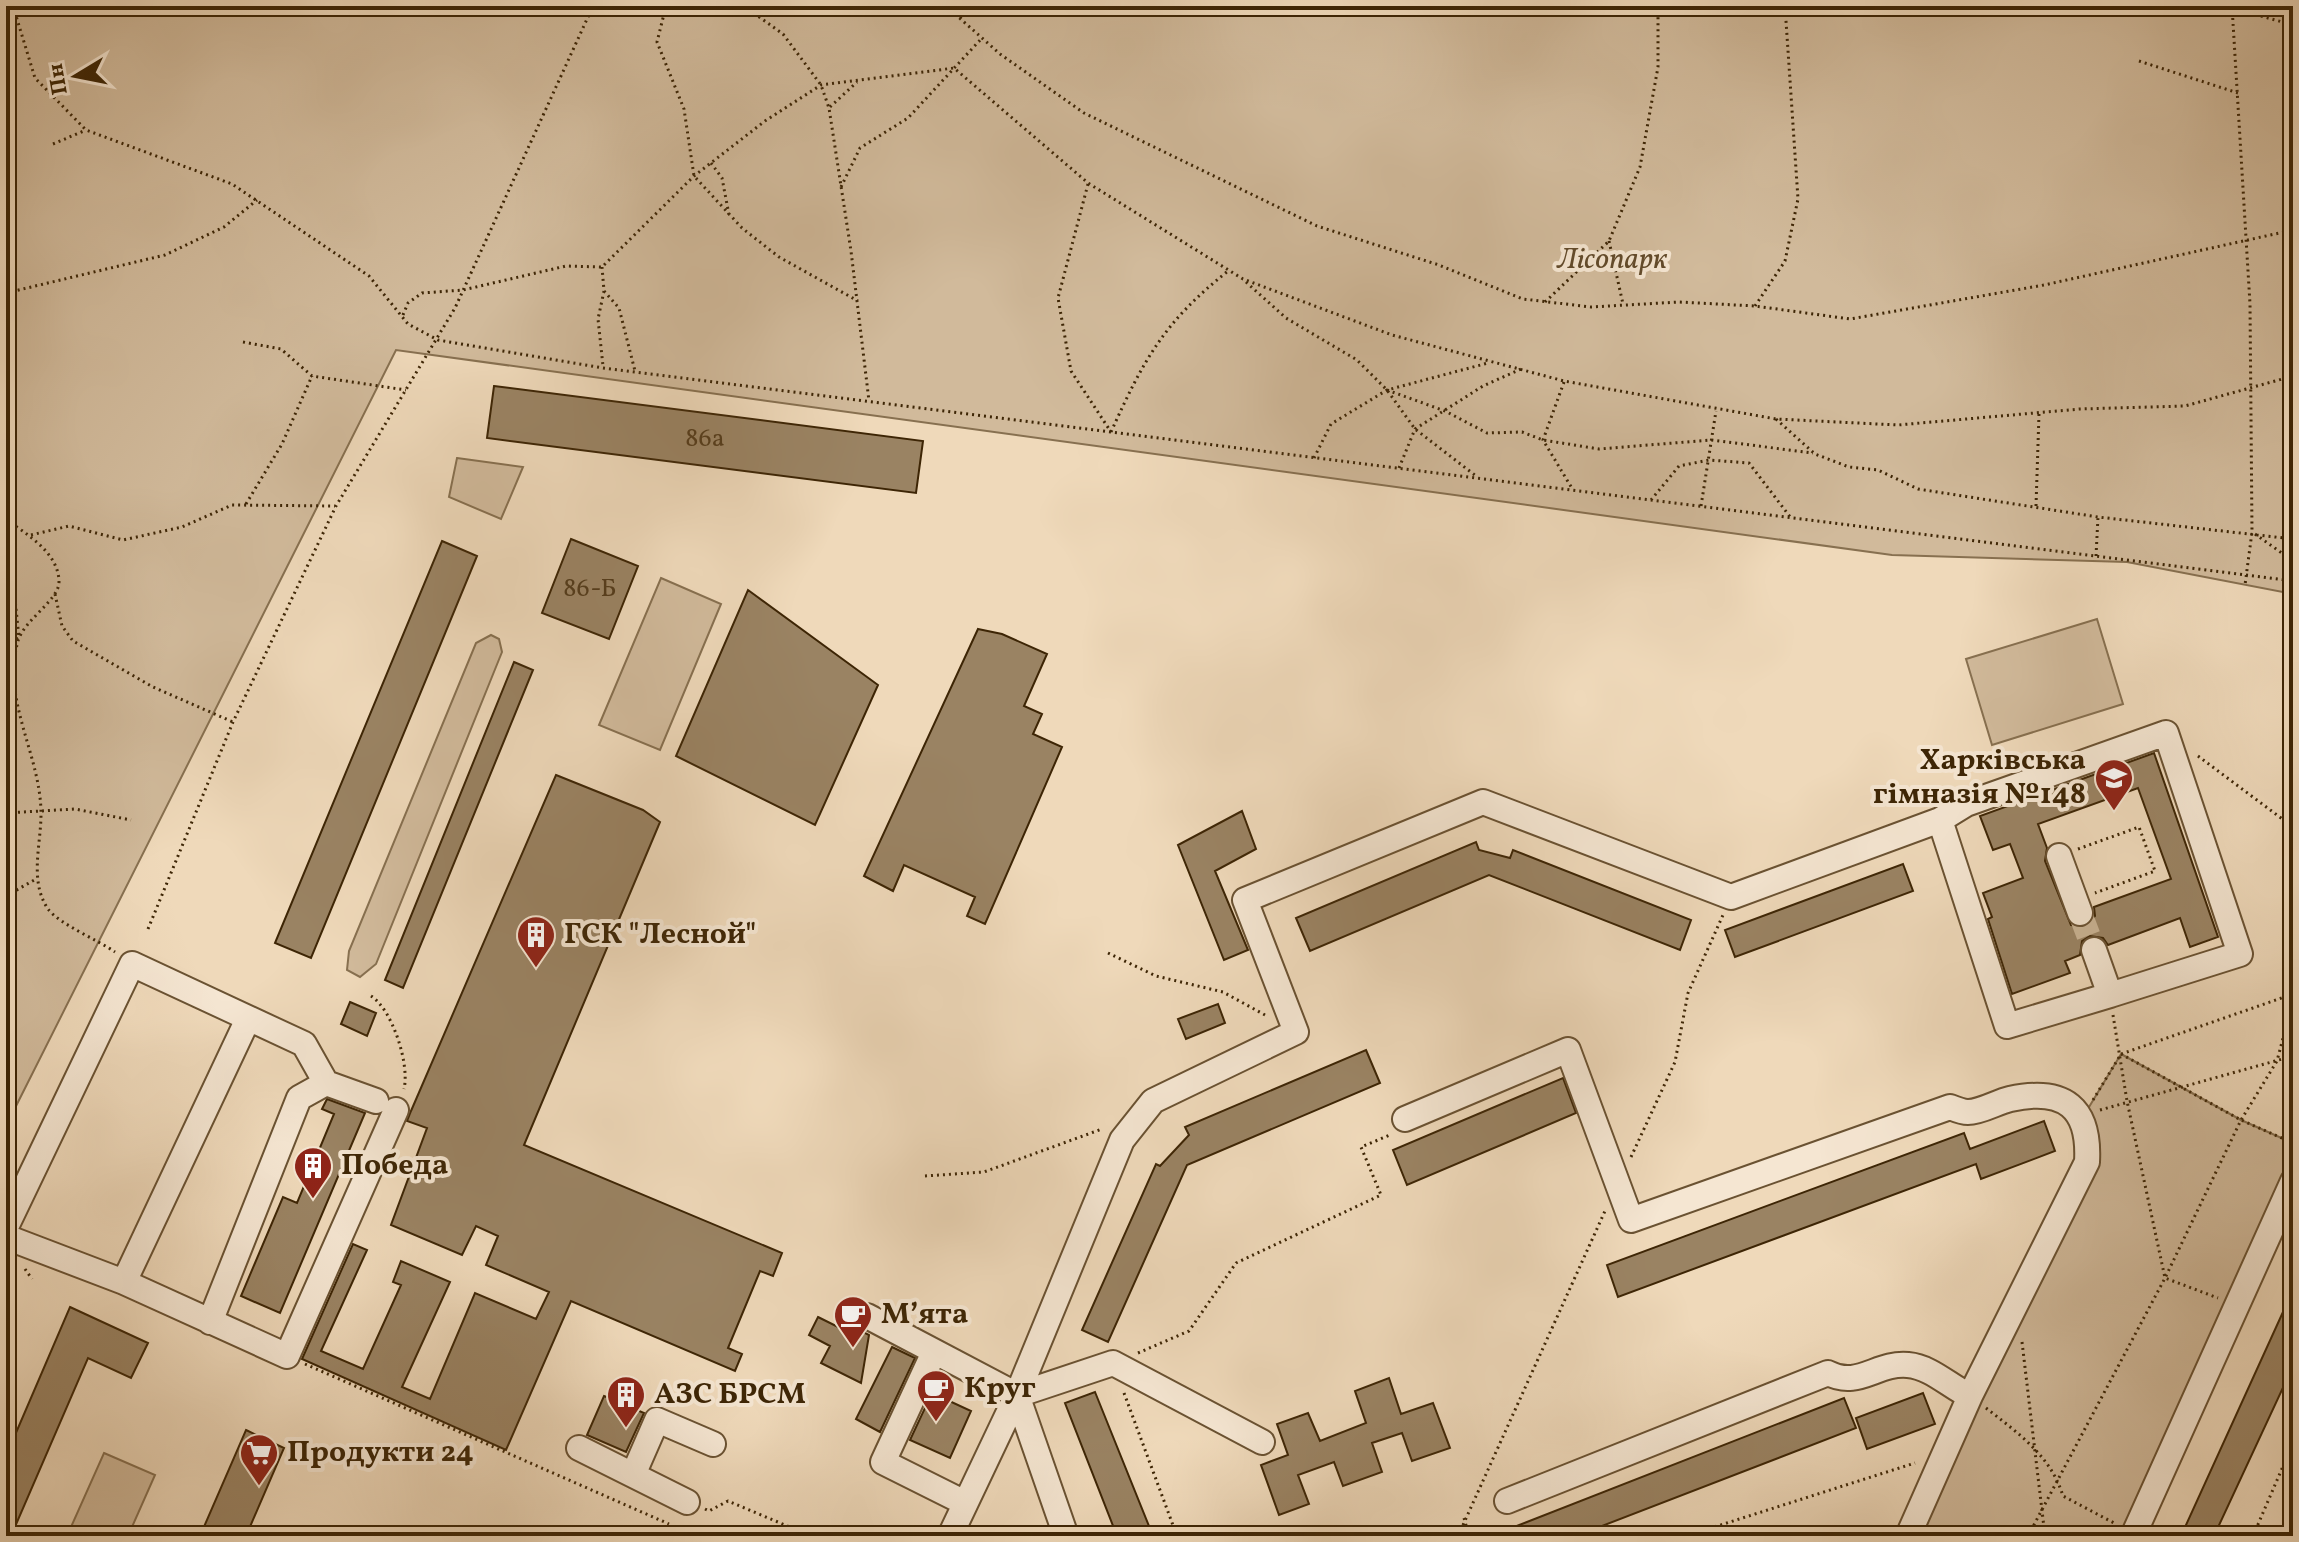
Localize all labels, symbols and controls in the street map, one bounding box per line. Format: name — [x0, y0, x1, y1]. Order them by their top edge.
north arrow — [36, 36, 116, 116]
text: Пн — [41, 61, 77, 97]
park label: Лісопарк — [1556, 239, 1668, 281]
house number: 86а — [685, 421, 725, 457]
house number: 86-Б — [563, 571, 617, 607]
place label: Харківська гімназія №148 — [1873, 740, 2086, 816]
school or university icon: Харківська гімназія №148 — [2093, 757, 2135, 812]
building icon: ГСК "Лесной" — [515, 914, 557, 969]
place label: ГСК "Лесной" — [564, 914, 756, 956]
building icon: Победа — [292, 1145, 334, 1200]
place label: Победа — [341, 1145, 448, 1187]
cafe icon: Мʼята — [832, 1294, 874, 1349]
place label: Мʼята — [881, 1294, 968, 1336]
cafe icon: Круг — [915, 1368, 957, 1423]
place label: Круг — [964, 1368, 1036, 1410]
building icon: АЗС БРСМ — [605, 1374, 647, 1429]
place label: АЗС БРСМ — [654, 1374, 806, 1416]
supermarket icon: Продукти 24 — [238, 1432, 280, 1487]
place label: Продукти 24 — [287, 1432, 474, 1474]

